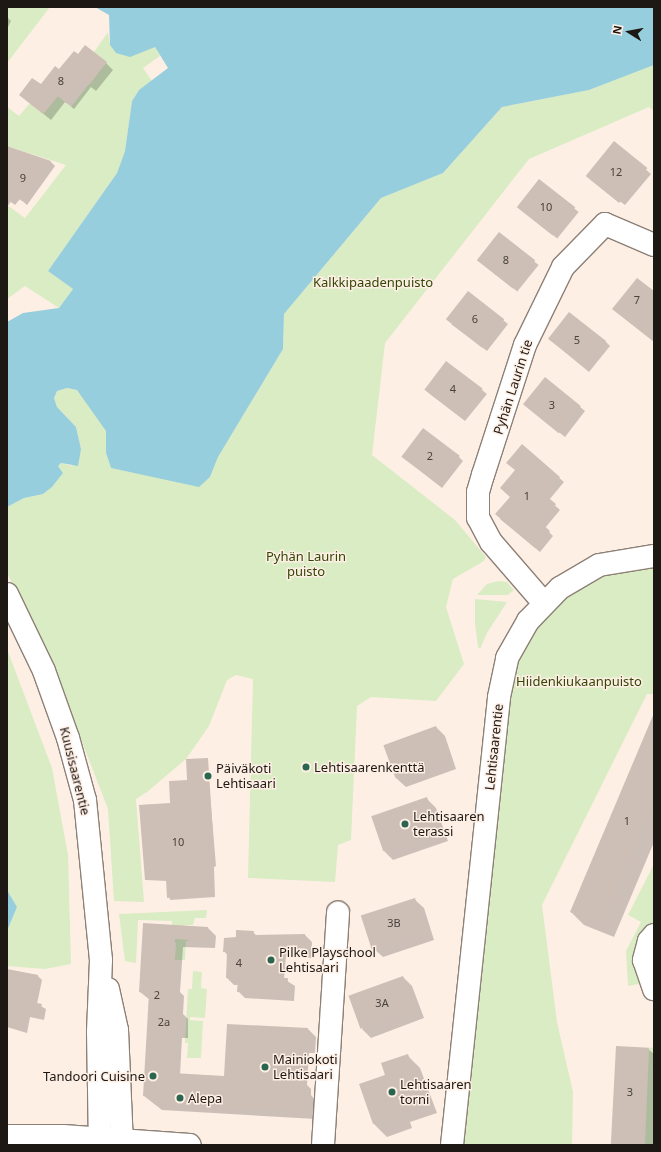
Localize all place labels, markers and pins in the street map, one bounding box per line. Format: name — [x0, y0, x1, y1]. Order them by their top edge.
place label: Lehtisaarenkenttä — [314, 759, 424, 775]
place label: Päiväkoti Lehtisaari — [216, 761, 276, 792]
marker: Lehtisaarenkenttä — [301, 762, 311, 772]
marker: Päiväkoti Lehtisaari — [203, 771, 213, 781]
place label: Lehtisaaren terassi — [413, 809, 485, 840]
marker: Lehtisaaren terassi — [400, 819, 410, 829]
place label: Pilke Playschool Lehtisaari — [279, 945, 376, 976]
marker: Pilke Playschool Lehtisaari — [266, 955, 276, 965]
place label: Mainiokoti Lehtisaari — [273, 1052, 338, 1083]
marker: Mainiokoti Lehtisaari — [260, 1062, 270, 1072]
place label: Tandoori Cuisine — [43, 1068, 145, 1084]
marker: Tandoori Cuisine — [148, 1071, 158, 1081]
place label: Lehtisaaren torni — [400, 1077, 472, 1108]
marker: Lehtisaaren torni — [387, 1087, 397, 1097]
place label: Alepa — [188, 1090, 222, 1106]
marker: Alepa — [175, 1093, 185, 1103]

